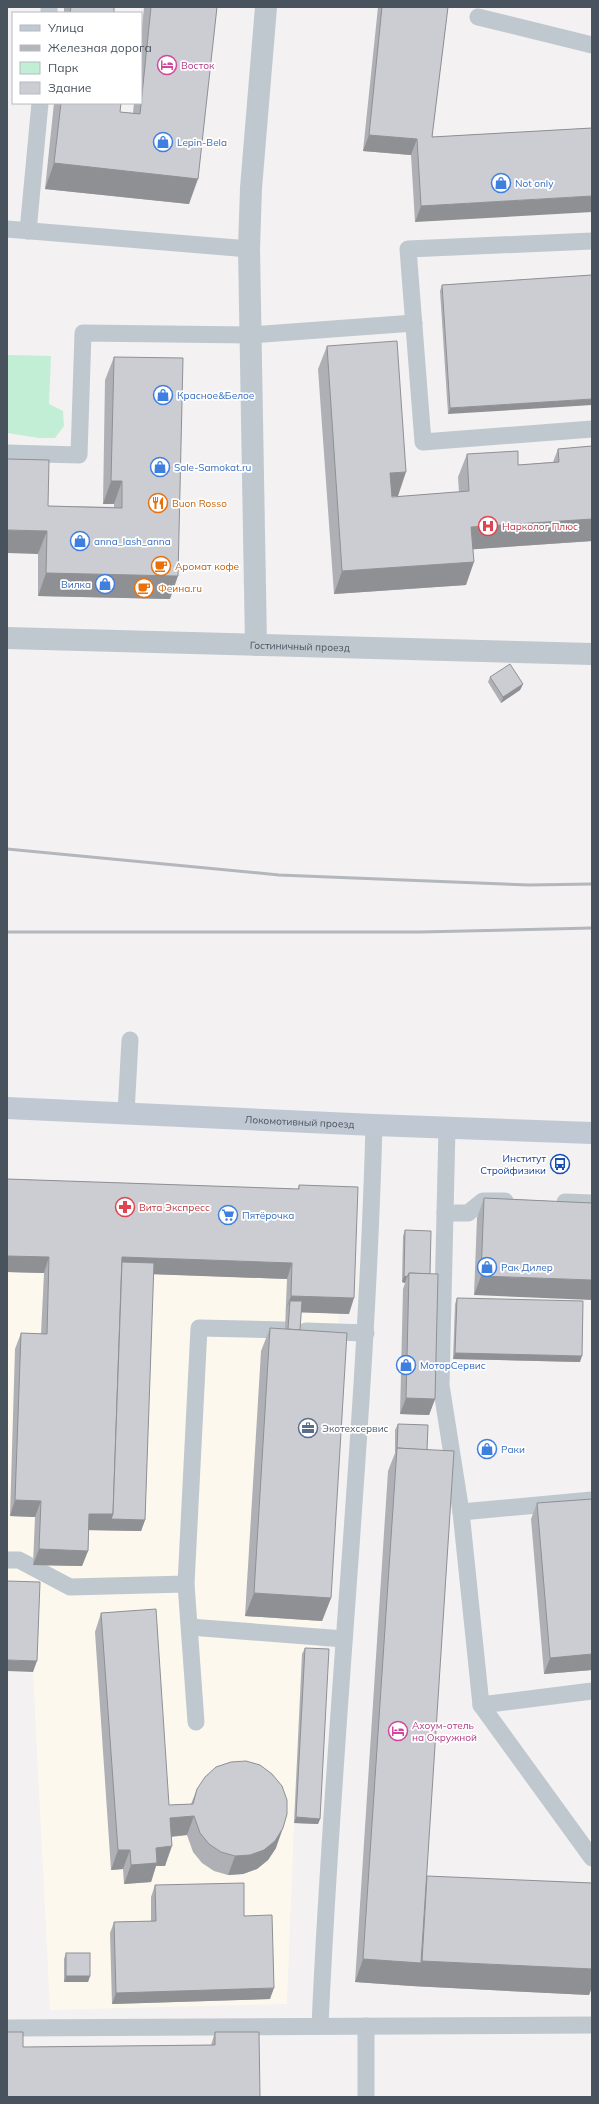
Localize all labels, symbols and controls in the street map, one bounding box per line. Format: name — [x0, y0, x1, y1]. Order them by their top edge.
legend — [12, 12, 142, 104]
text: Улица — [47, 20, 84, 35]
text: Железная дорога — [48, 40, 152, 55]
hotel icon: Восток — [156, 54, 178, 76]
place label: Восток — [181, 59, 215, 72]
text: Парк — [48, 60, 79, 75]
text: Здание — [48, 80, 92, 95]
shop icon: Lepin-Bela — [152, 131, 174, 153]
place label: Lepin-Bela — [177, 136, 227, 149]
shop icon: Not only — [490, 172, 512, 194]
place label: Not only — [515, 177, 554, 190]
shop icon: Красное&Белое — [152, 384, 174, 406]
place label: Красное&Белое — [177, 389, 255, 402]
shop icon: Sale-Samokat.ru — [149, 456, 171, 478]
place label: Sale-Samokat.ru — [174, 461, 251, 474]
restaurant icon: Buon Rosso — [147, 492, 169, 514]
place label: Buon Rosso — [172, 497, 227, 510]
hospital icon: Нарколог Плюс — [477, 515, 499, 537]
place label: Нарколог Плюс — [502, 520, 578, 533]
shop icon: anna_lash_anna — [69, 530, 91, 552]
place label: anna_lash_anna — [94, 535, 171, 548]
cafe icon: Аромат кофе — [150, 555, 172, 577]
place label: Аромат кофе — [175, 560, 240, 573]
shop icon: Вилка — [94, 573, 116, 595]
cafe icon: Феина.ru — [133, 577, 155, 599]
place label: Вилка — [61, 578, 91, 591]
place label: Феина.ru — [158, 582, 202, 595]
street label: Гостиничный проезд — [250, 639, 350, 654]
street label: Локомотивный проезд — [244, 1113, 355, 1131]
place label: Институт Стройфизики — [480, 1152, 546, 1177]
bus stop icon: Институт Стройфизики — [549, 1153, 571, 1175]
pharmacy icon: Вита Экспресс — [114, 1196, 136, 1218]
place label: Вита Экспресс — [139, 1201, 210, 1214]
supermarket icon: Пятёрочка — [217, 1204, 239, 1226]
place label: Пятёрочка — [242, 1209, 294, 1222]
shop icon: Рак Дилер — [476, 1256, 498, 1278]
place label: Рак Дилер — [501, 1261, 553, 1274]
shop icon: МоторСервис — [395, 1354, 417, 1376]
place label: МоторСервис — [420, 1359, 486, 1372]
office icon: Экотехсервис — [297, 1417, 319, 1439]
place label: Экотехсервис — [322, 1422, 389, 1435]
shop icon: Раки — [476, 1438, 498, 1460]
place label: Раки — [501, 1443, 525, 1456]
place label: Ахоум-отель на Окружной — [412, 1719, 477, 1744]
hotel icon: Ахоум-отель на Окружной — [387, 1720, 409, 1742]

